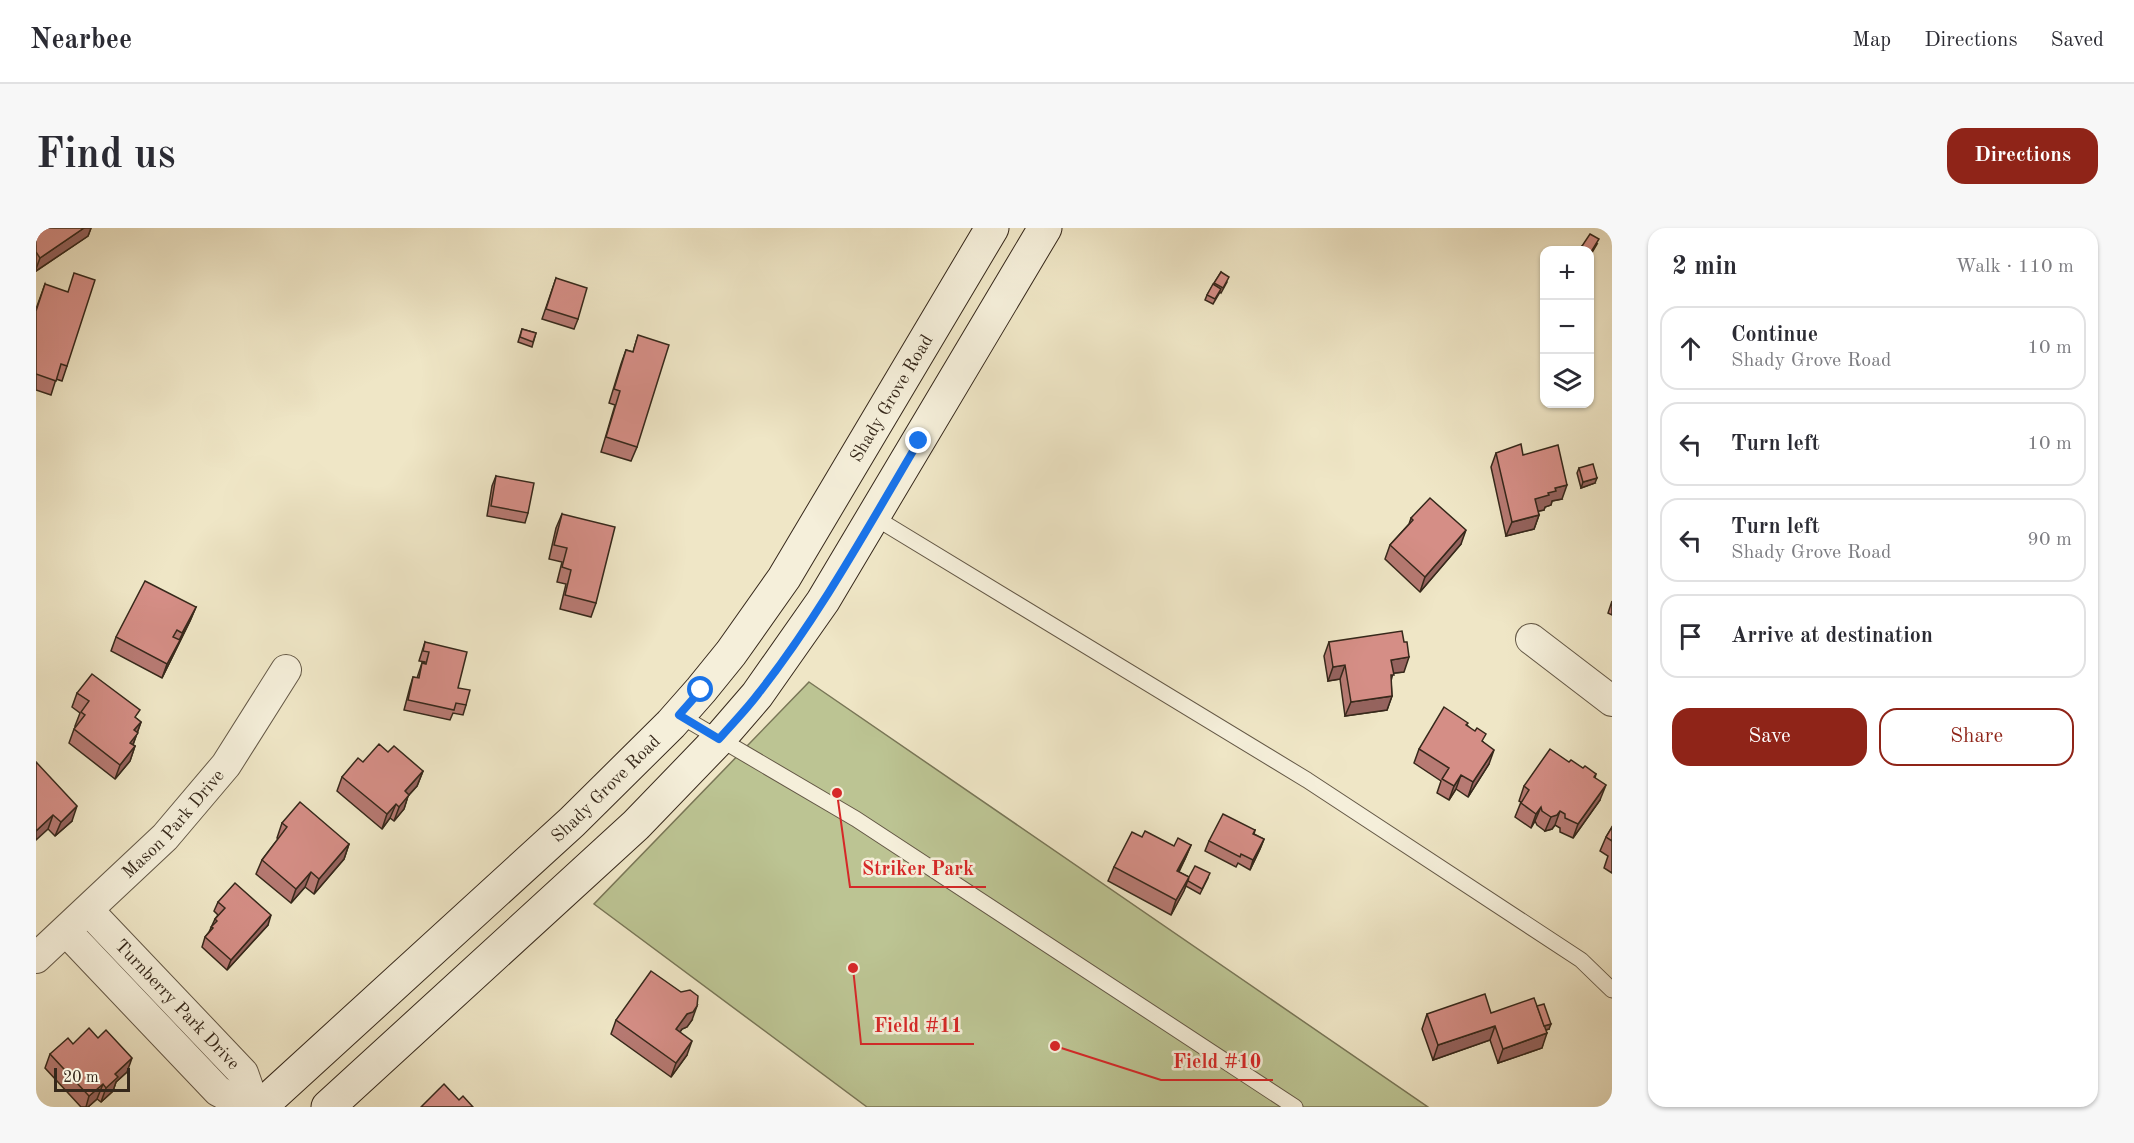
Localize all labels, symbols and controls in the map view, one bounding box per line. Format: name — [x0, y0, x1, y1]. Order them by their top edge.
text: Nearbee — [30, 27, 132, 55]
text: Map — [1852, 30, 1891, 51]
text: Directions — [1924, 30, 2018, 51]
text: Saved — [2051, 30, 2104, 51]
button: Directions — [1947, 128, 2098, 184]
text: Find us — [36, 135, 175, 177]
map controls — [1540, 246, 1594, 408]
button: + — [1540, 246, 1594, 300]
text: 2 min — [1672, 254, 1737, 280]
text: Walk · 110 m — [1955, 257, 2074, 277]
button: − — [1540, 300, 1594, 354]
text: Continue — [1731, 324, 1818, 346]
street label: Shady Grove Road — [847, 332, 936, 465]
icon: ahead — [1674, 332, 1707, 365]
text: 10 m — [2027, 338, 2072, 358]
text: Shady Grove Road — [1731, 351, 1891, 371]
button: layers — [1540, 354, 1594, 408]
route end — [905, 427, 931, 453]
icon: left — [1674, 428, 1707, 461]
text: Turn left — [1731, 433, 1820, 455]
text: 10 m — [2027, 434, 2072, 454]
text: Turn left — [1731, 516, 1820, 538]
icon: left — [1674, 524, 1707, 557]
text: 90 m — [2027, 530, 2072, 550]
text: Shady Grove Road — [1731, 543, 1891, 563]
icon: arrive — [1674, 620, 1707, 653]
text: Arrive at destination — [1731, 625, 1933, 647]
route start — [687, 676, 713, 702]
button: Save — [1672, 708, 1867, 766]
button: Share — [1879, 708, 2074, 766]
street label: Shady Grove Road — [548, 732, 664, 846]
street label: Mason Park Drive — [119, 766, 228, 882]
callout: Striker Park — [850, 849, 986, 887]
text: Striker Park — [862, 860, 974, 880]
street label: Turnberry Park Drive — [111, 936, 243, 1073]
callout: Field #11 — [861, 1006, 974, 1044]
text: Field #11 — [874, 1017, 962, 1037]
callout: Field #10 — [1161, 1042, 1273, 1080]
text: Field #10 — [1173, 1053, 1261, 1073]
scale bar — [54, 1065, 130, 1092]
text: 20 m — [63, 1070, 99, 1086]

